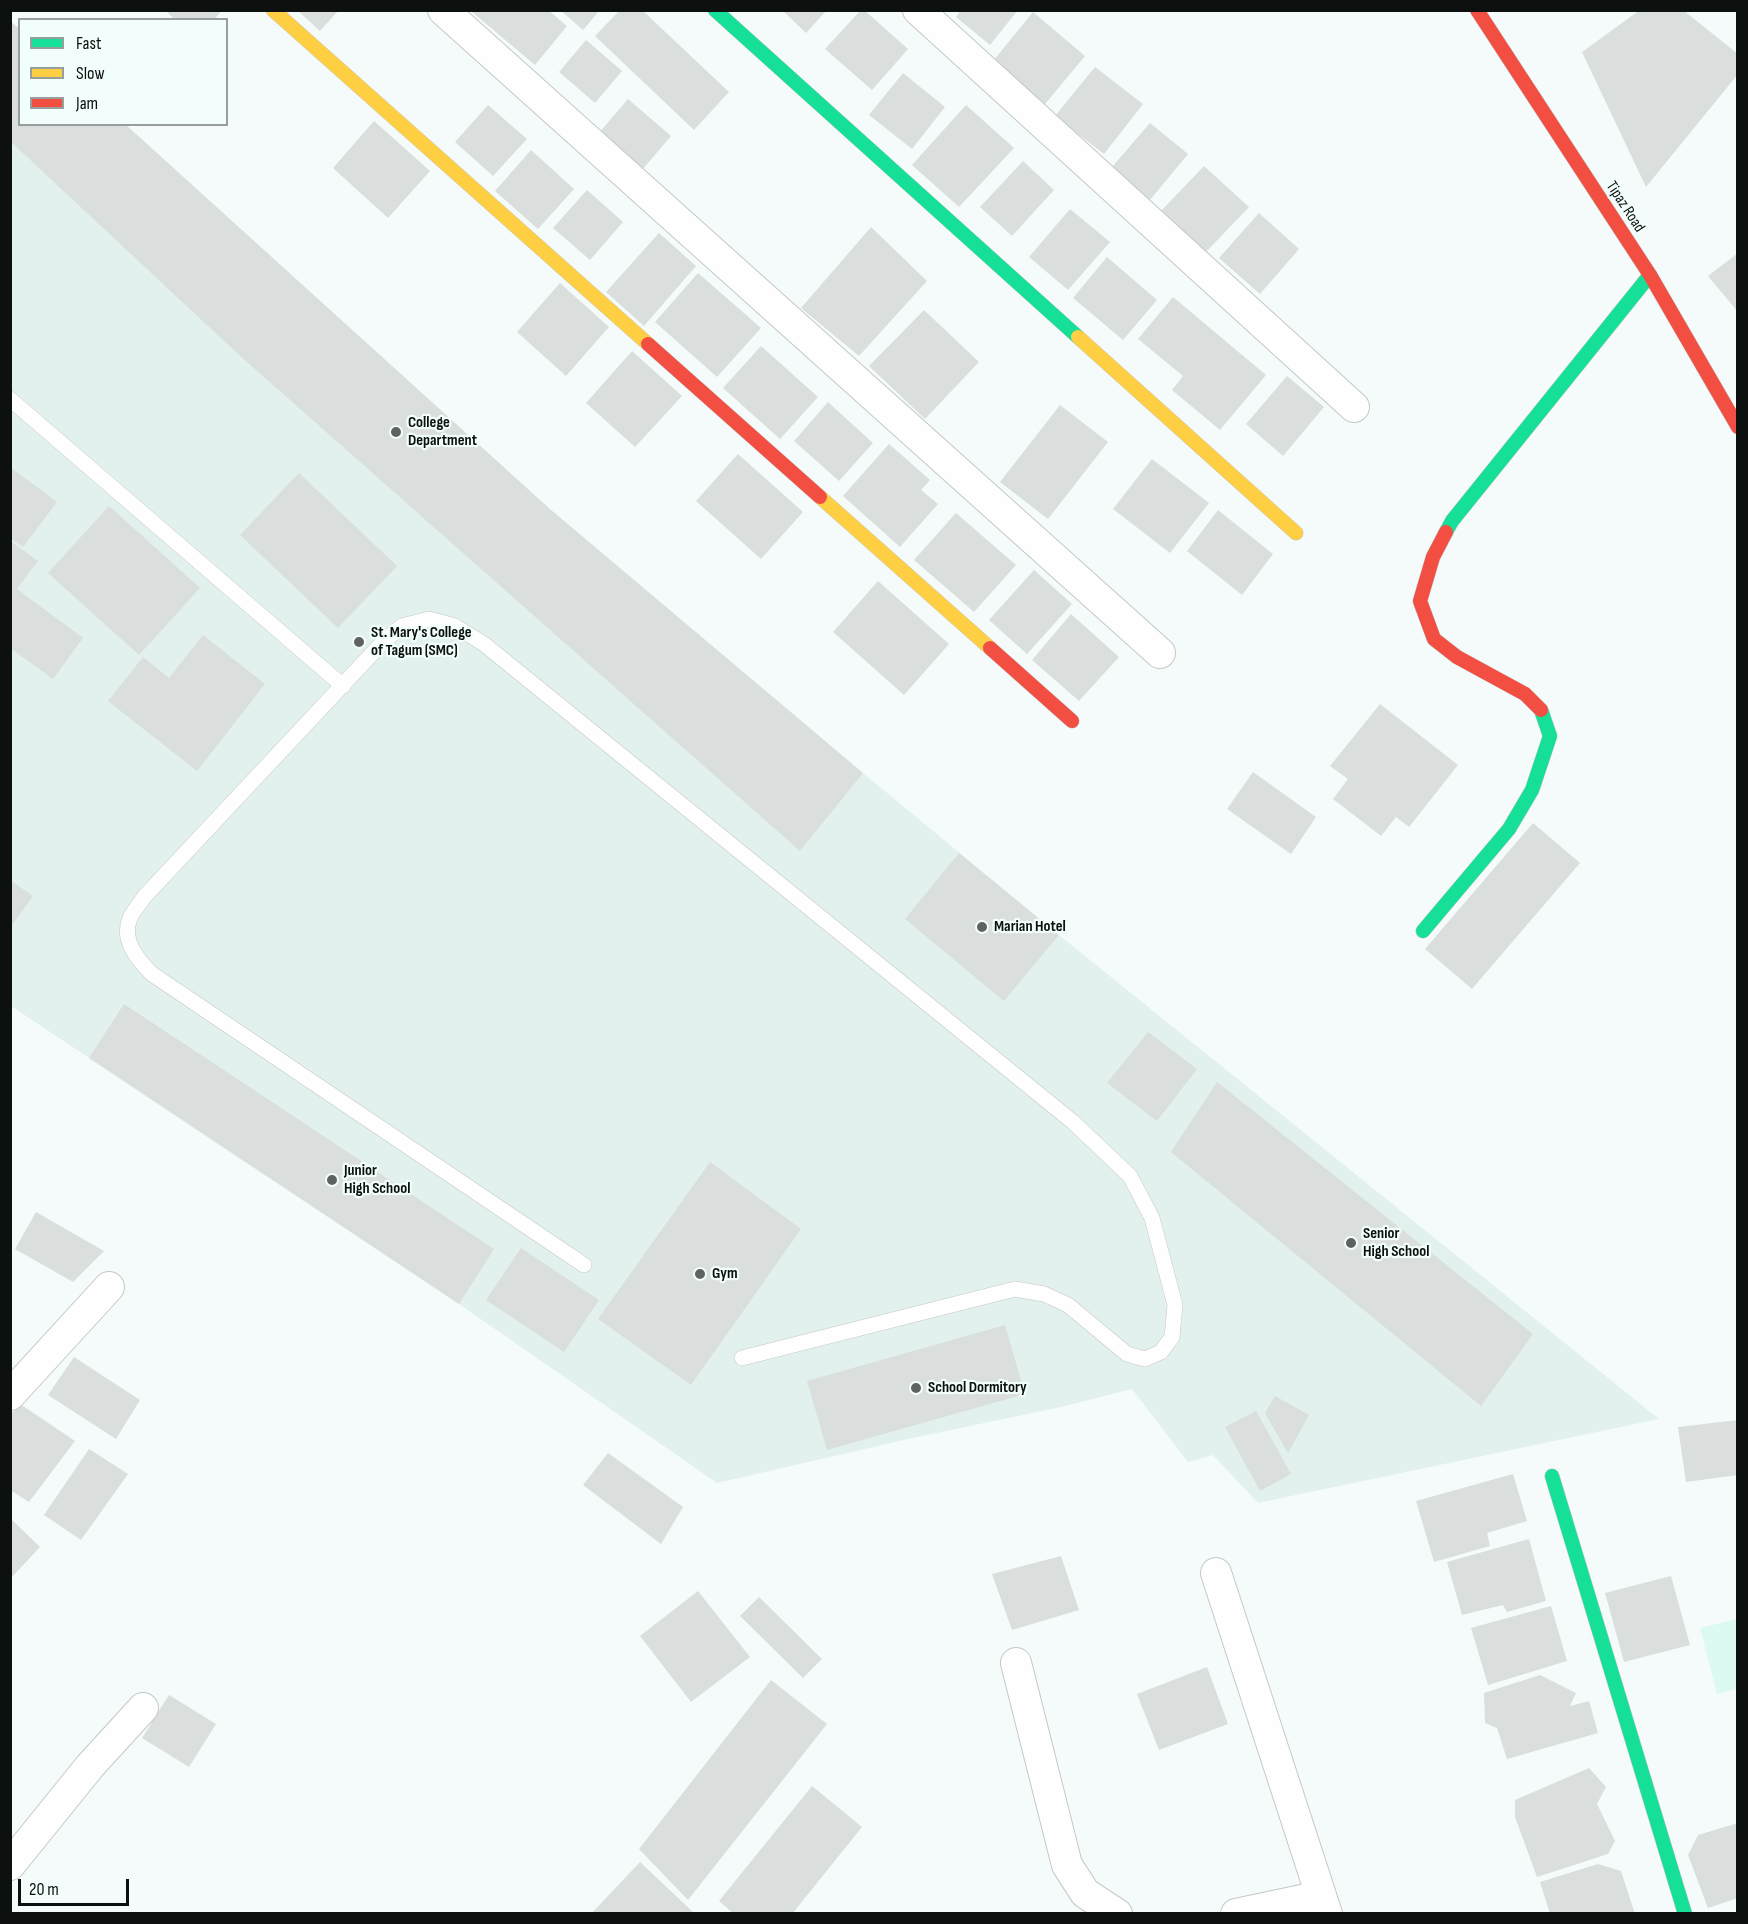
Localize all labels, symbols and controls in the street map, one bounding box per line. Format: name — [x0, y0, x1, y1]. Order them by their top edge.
legend — [18, 18, 228, 126]
text: Fast — [76, 33, 101, 54]
text: Slow — [76, 63, 105, 84]
text: Jam — [76, 93, 98, 114]
street label: Tipaz Road — [1601, 178, 1649, 236]
place label: College Department — [408, 413, 477, 451]
marker: College Department — [389, 425, 403, 439]
place label: St. Mary's College of Tagum (SMC) — [371, 623, 472, 661]
marker: St. Mary's College of Tagum (SMC) — [352, 635, 366, 649]
place label: Marian Hotel — [994, 917, 1066, 937]
marker: Marian Hotel — [975, 920, 989, 934]
place label: Junior High School — [344, 1161, 410, 1199]
marker: Junior High School — [325, 1173, 339, 1187]
place label: Senior High School — [1363, 1224, 1429, 1262]
marker: Senior High School — [1344, 1236, 1358, 1250]
place label: Gym — [712, 1264, 738, 1284]
marker: Gym — [693, 1267, 707, 1281]
place label: School Dormitory — [928, 1378, 1027, 1398]
marker: School Dormitory — [909, 1381, 923, 1395]
scale bar — [21, 1867, 132, 1905]
text: 20 m — [29, 1879, 59, 1900]

